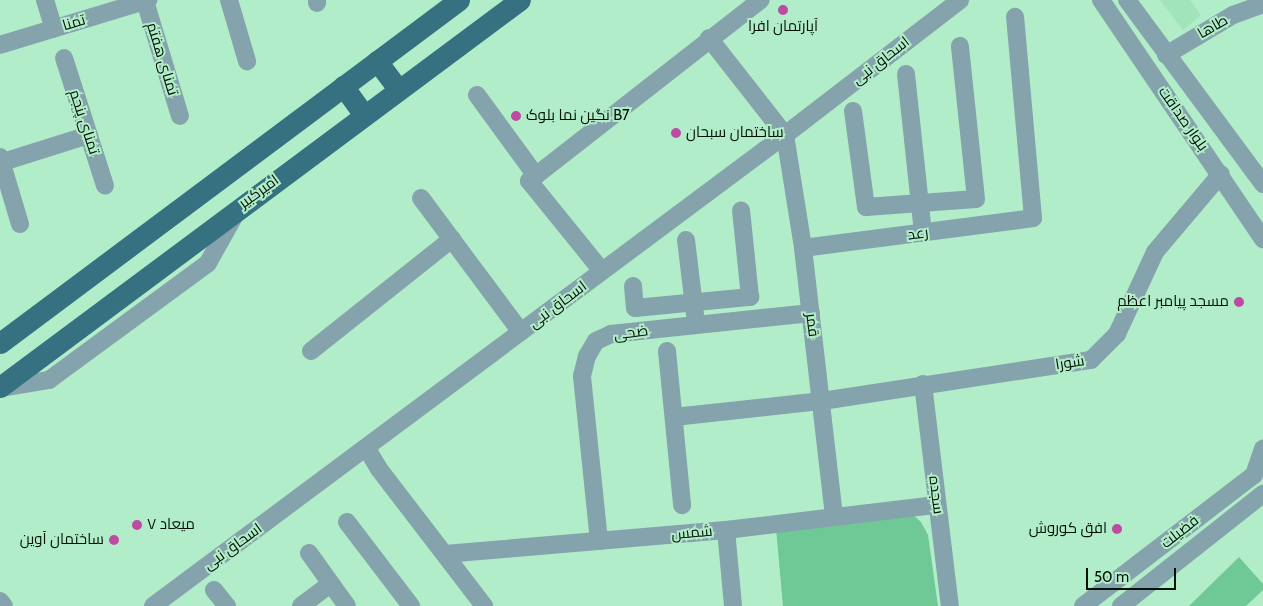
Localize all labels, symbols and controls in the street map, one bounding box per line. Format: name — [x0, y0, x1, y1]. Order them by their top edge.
marker: آپارتمان افرا — [777, 4, 789, 16]
street label: تمنا — [60, 11, 88, 35]
street label: طاها — [1195, 11, 1231, 43]
place label: آپارتمان افرا — [748, 18, 818, 36]
street label: تمنای هفتم — [142, 20, 182, 98]
street label: اسحاق نبی — [849, 33, 913, 89]
street label: بلوار صداقت — [1154, 83, 1212, 155]
street label: تمنای پنجم — [65, 87, 103, 157]
place label: نگین نما بلوک B7 — [526, 107, 630, 125]
marker: نگین نما بلوک B7 — [510, 110, 522, 122]
place label: ساختمان سبحان — [686, 124, 784, 142]
marker: ساختمان سبحان — [670, 127, 682, 139]
street label: امیرکبیر — [235, 171, 283, 213]
street label: رعد — [906, 224, 930, 244]
street label: اسحاق نبی — [525, 277, 591, 333]
place label: مسجد پیامبر اعظم — [1117, 293, 1229, 311]
marker: مسجد پیامبر اعظم — [1233, 296, 1245, 308]
street label: قمر — [802, 312, 822, 338]
street label: ضحی — [613, 322, 649, 344]
street label: شورا — [1054, 352, 1086, 374]
street label: سجده — [925, 475, 947, 515]
street label: فضیلت — [1157, 512, 1203, 552]
place label: میعاد ۷ — [147, 516, 195, 534]
marker: میعاد ۷ — [131, 519, 143, 531]
street label: اسحاق نبی — [200, 520, 266, 574]
place label: افق کوروش — [1029, 520, 1107, 538]
street label: شمس — [671, 522, 713, 544]
marker: افق کوروش — [1111, 523, 1123, 535]
place label: ساختمان آوین — [20, 531, 104, 549]
marker: ساختمان آوین — [108, 534, 120, 546]
scale bar — [1088, 558, 1178, 590]
text: 50 m — [1094, 568, 1129, 586]

